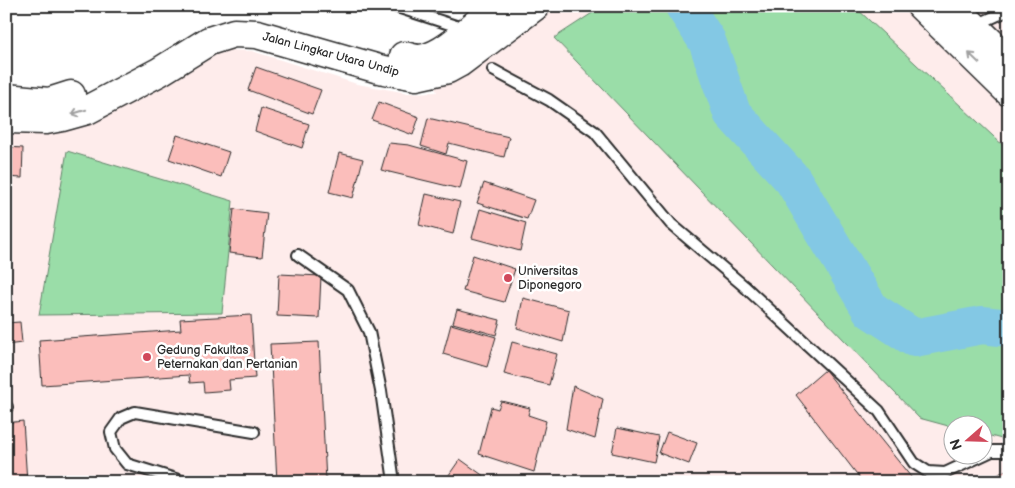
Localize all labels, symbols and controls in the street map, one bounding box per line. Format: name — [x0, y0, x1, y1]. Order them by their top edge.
street label: Jalan Lingkar Utara Undip — [261, 29, 401, 80]
one-way arrow — [968, 52, 980, 64]
one-way arrow — [71, 108, 87, 117]
place label: Universitas Diponegoro — [518, 264, 582, 293]
marker: Universitas Diponegoro — [502, 272, 514, 284]
place label: Gedung Fakultas Peternakan dan Pertanian — [157, 343, 298, 372]
marker: Gedung Fakultas Peternakan dan Pertanian — [141, 351, 153, 363]
north arrow — [942, 416, 992, 466]
text: N — [946, 436, 966, 452]

